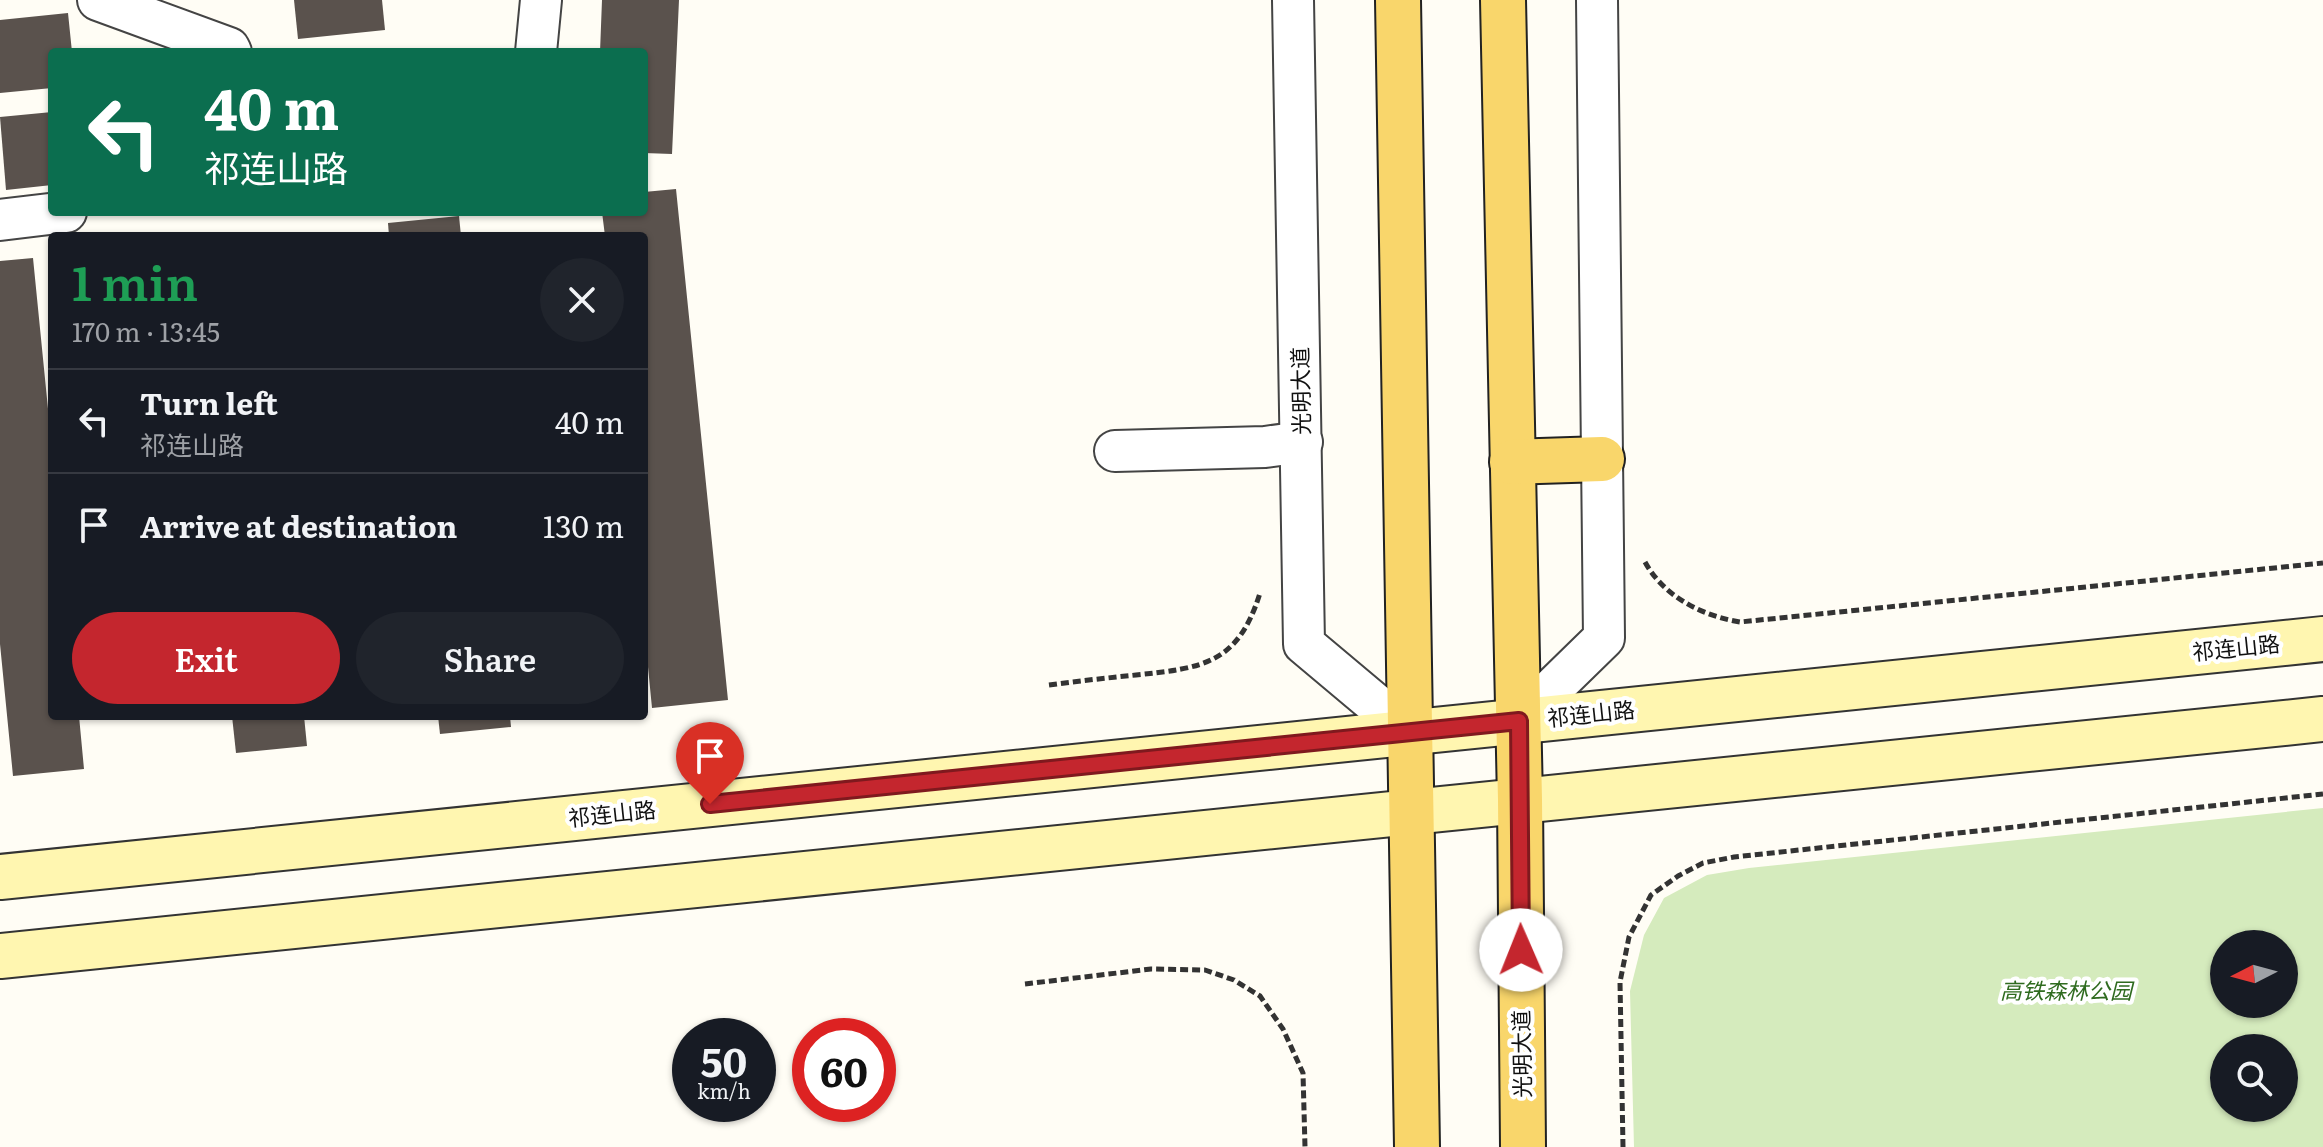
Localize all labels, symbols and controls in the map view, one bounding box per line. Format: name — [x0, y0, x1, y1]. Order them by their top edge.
text: 40 m — [204, 64, 339, 147]
icon: left — [72, 80, 176, 184]
text: 祁连山路 — [204, 140, 348, 193]
text: 1 min — [72, 245, 198, 316]
button: close — [540, 258, 624, 342]
text: 170 m · 13:45 — [72, 311, 220, 350]
street label: 光明大道 — [1282, 347, 1317, 435]
text: Turn left — [140, 380, 278, 424]
icon: left — [72, 399, 116, 443]
text: 40 m — [555, 399, 624, 443]
text: 祁连山路 — [140, 424, 244, 463]
icon: arrive — [72, 503, 116, 547]
text: Arrive at destination — [140, 503, 457, 547]
text: 130 m — [543, 503, 624, 547]
button: Exit — [72, 612, 340, 704]
button: Share — [356, 612, 624, 704]
street label: 祁连山路 — [2190, 625, 2281, 668]
street label: 祁连山路 — [1545, 691, 1636, 734]
pin — [676, 722, 744, 804]
icon: arrive — [688, 734, 732, 778]
street label: 祁连山路 — [566, 791, 657, 834]
position arrow — [1479, 908, 1563, 992]
north arrow — [2210, 930, 2298, 1018]
map controls — [2210, 930, 2298, 1122]
park label: 高铁森林公园 — [2000, 973, 2135, 1006]
street label: 光明大道 — [1503, 1010, 1538, 1098]
speed limit sign: 60 — [792, 1018, 896, 1122]
text: 50 — [701, 1030, 747, 1089]
button: search — [2210, 1034, 2298, 1122]
text: km/h — [697, 1075, 751, 1105]

